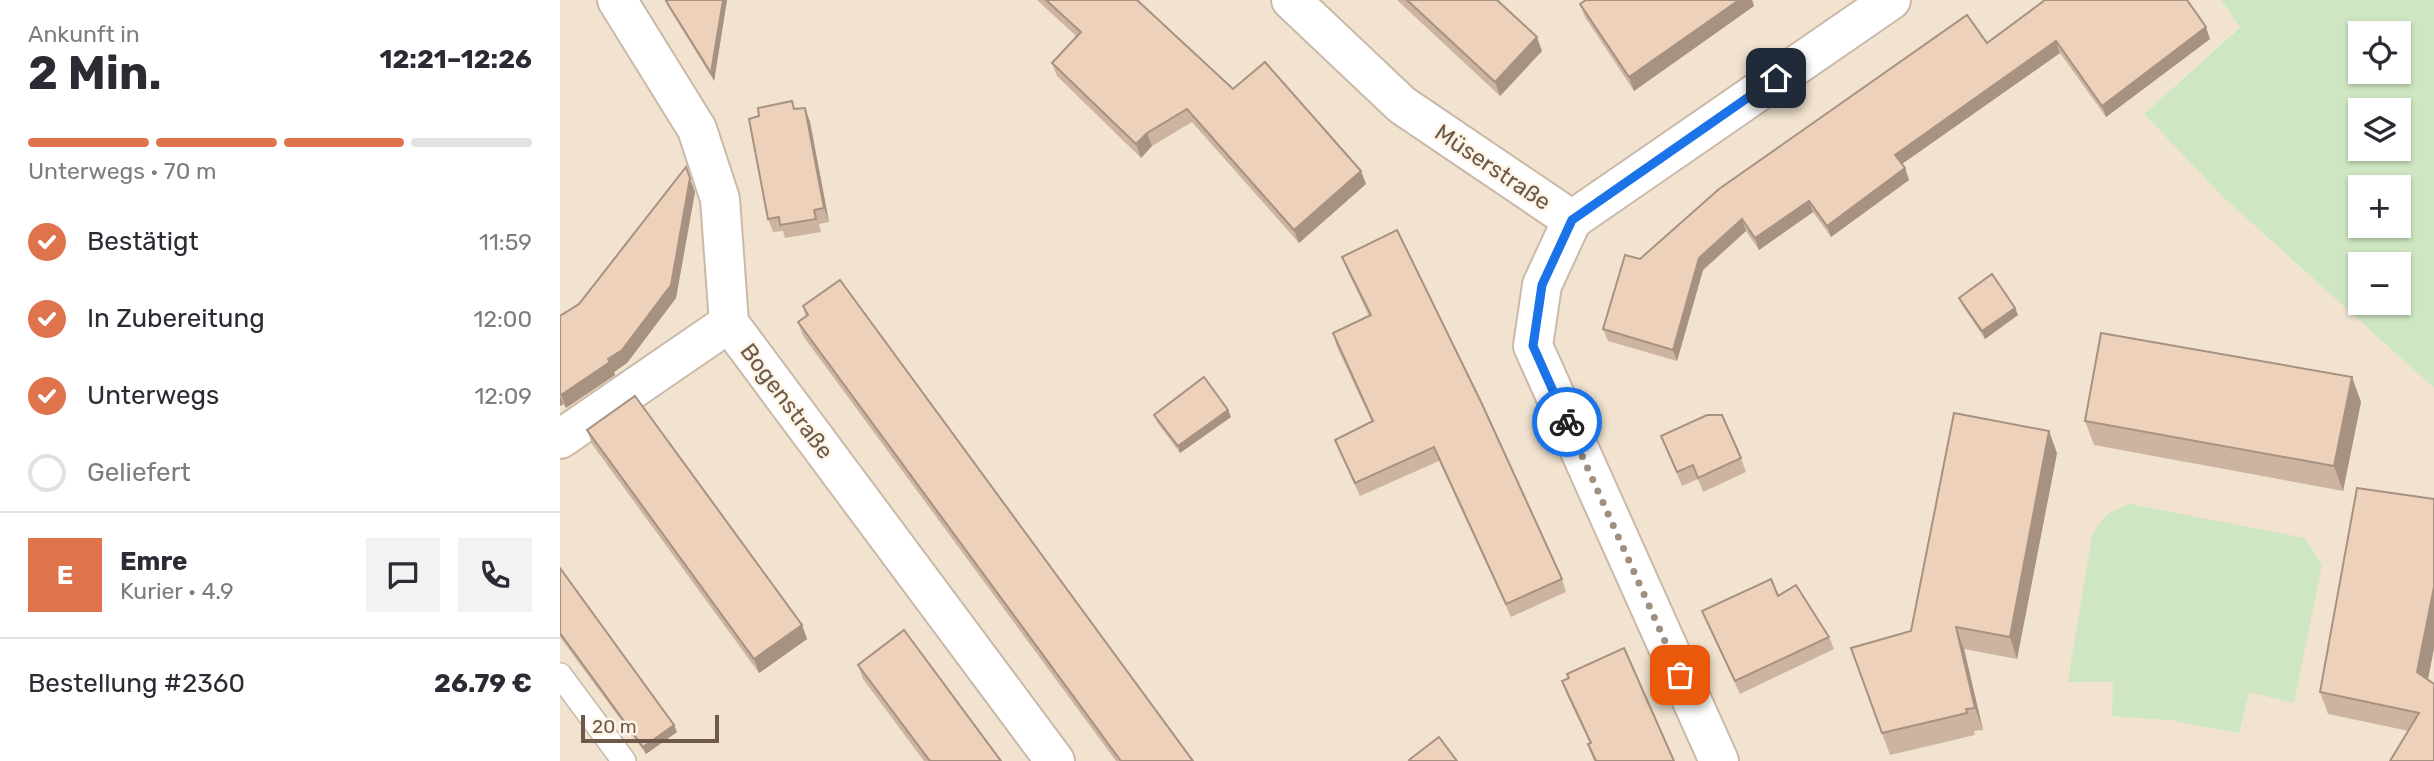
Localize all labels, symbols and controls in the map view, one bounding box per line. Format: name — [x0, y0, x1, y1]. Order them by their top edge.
text: Ankunft in — [28, 20, 140, 48]
map controls — [2348, 21, 2411, 315]
button: locate — [2348, 21, 2411, 84]
text: 12:21–12:26 — [379, 44, 532, 75]
text: 2 Min. — [28, 46, 162, 101]
pin — [1746, 48, 1806, 108]
icon: home — [1757, 59, 1795, 97]
button: layers — [2348, 98, 2411, 161]
street label: Müserstraße — [1430, 118, 1556, 216]
text: Unterwegs · 70 m — [28, 157, 216, 185]
button: + — [2348, 175, 2411, 238]
icon: check — [28, 223, 66, 261]
text: Bestätigt — [87, 226, 199, 257]
text: 11:59 — [479, 228, 532, 256]
button: − — [2348, 252, 2411, 315]
icon: check — [28, 300, 66, 338]
text: In Zubereitung — [87, 303, 265, 334]
text: 12:00 — [474, 305, 532, 333]
street label: Bogenstraße — [734, 338, 840, 464]
icon: check — [28, 377, 66, 415]
text: Unterwegs — [87, 380, 219, 411]
text: 12:09 — [475, 382, 532, 410]
courier — [1532, 387, 1602, 457]
icon: bike — [1548, 403, 1586, 441]
text: Geliefert — [87, 457, 191, 488]
button: chat — [366, 538, 440, 612]
button: phone — [458, 538, 532, 612]
text: Emre — [120, 546, 188, 577]
text: E — [57, 560, 73, 591]
text: Kurier · 4.9 — [120, 577, 234, 605]
pin — [1650, 645, 1710, 705]
icon: bag — [1661, 656, 1699, 694]
text: Bestellung #2360 — [28, 668, 245, 699]
text: 26.79 € — [434, 668, 532, 699]
scale bar — [581, 712, 719, 744]
text: 20 m — [592, 715, 637, 738]

